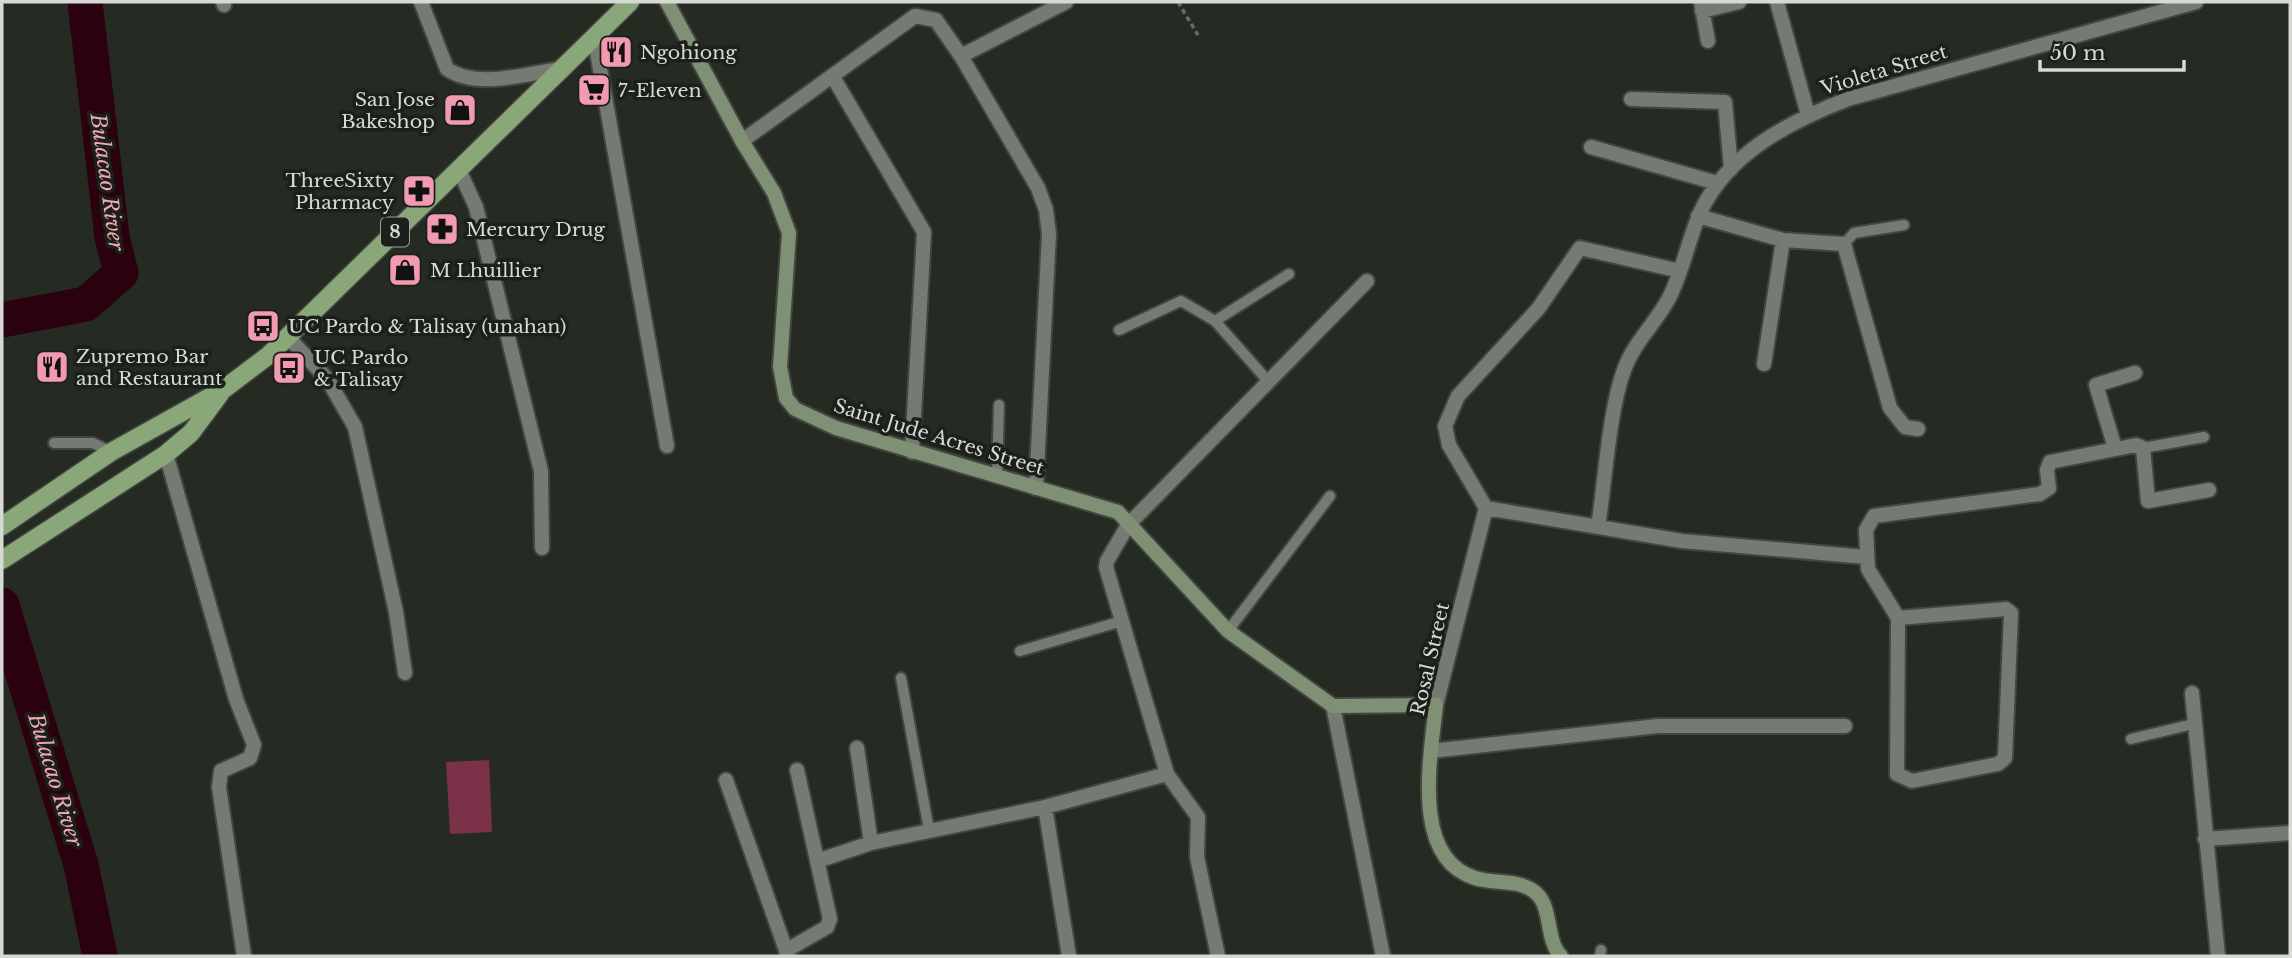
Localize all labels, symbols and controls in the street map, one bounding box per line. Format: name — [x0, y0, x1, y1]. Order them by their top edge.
scale bar — [2040, 28, 2184, 72]
restaurant icon: Ngohiong — [597, 33, 635, 71]
street label: Violeta Street — [1817, 40, 1951, 100]
text: 50 m — [2050, 40, 2106, 66]
place label: Ngohiong — [640, 41, 737, 64]
supermarket icon: 7-Eleven — [575, 71, 613, 109]
place label: 7-Eleven — [618, 79, 702, 102]
place label: San Jose Bakeshop — [341, 88, 435, 133]
shop icon: San Jose Bakeshop — [441, 91, 479, 129]
water label: Bulacao River — [84, 111, 130, 254]
place label: ThreeSixty Pharmacy — [285, 169, 394, 214]
pharmacy icon: ThreeSixty Pharmacy — [400, 172, 438, 210]
pharmacy icon: Mercury Drug — [423, 210, 461, 248]
road number: 8 — [381, 218, 409, 246]
place label: Mercury Drug — [466, 218, 606, 241]
shop icon: M Lhuillier — [386, 251, 424, 289]
place label: M Lhuillier — [430, 259, 541, 282]
bus stop icon: UC Pardo & Talisay (unahan) — [244, 307, 282, 345]
place label: UC Pardo & Talisay (unahan) — [288, 315, 566, 338]
place label: Zupremo Bar and Restaurant — [76, 345, 223, 390]
place label: UC Pardo & Talisay — [314, 346, 408, 391]
restaurant icon: Zupremo Bar and Restaurant — [33, 348, 71, 386]
bus stop icon: UC Pardo & Talisay — [270, 349, 308, 387]
street label: Saint Jude Acres Street — [831, 394, 1048, 480]
street label: Rosal Street — [1406, 600, 1454, 718]
water label: Bulacao River — [22, 709, 88, 851]

